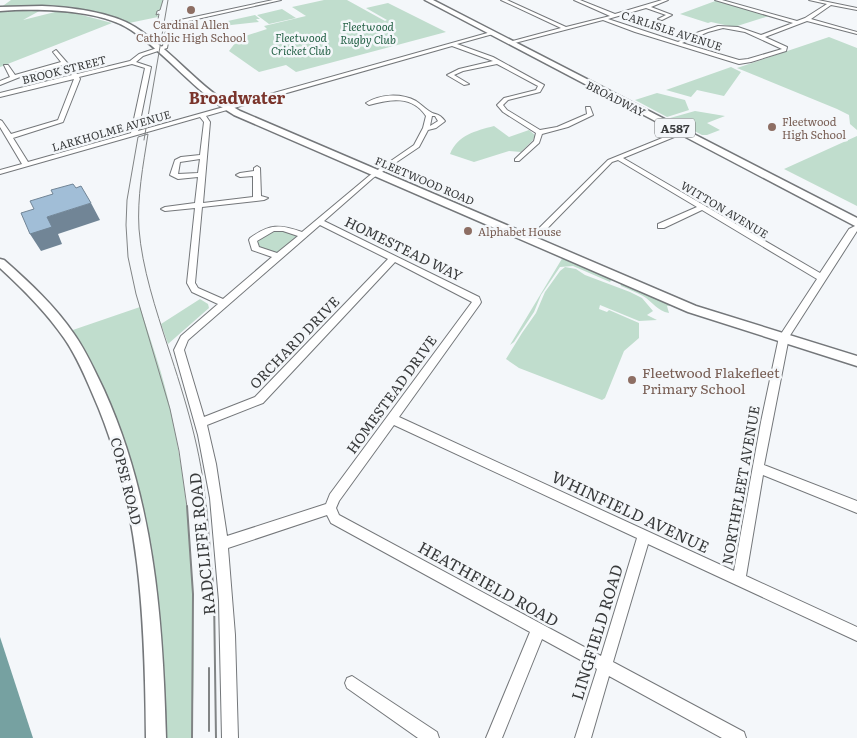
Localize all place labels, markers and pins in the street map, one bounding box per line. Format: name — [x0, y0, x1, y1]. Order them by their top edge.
marker: Cardinal Allen Catholic High School — [185, 4, 197, 16]
place label: Cardinal Allen Catholic High School — [136, 16, 246, 45]
place label: Fleetwood High School — [782, 113, 846, 142]
marker: Fleetwood High School — [766, 121, 778, 133]
place label: Alphabet House — [478, 223, 562, 239]
marker: Alphabet House — [462, 225, 474, 237]
place label: Fleetwood Flakefleet Primary School — [642, 362, 780, 398]
marker: Fleetwood Flakefleet Primary School — [626, 374, 638, 386]

